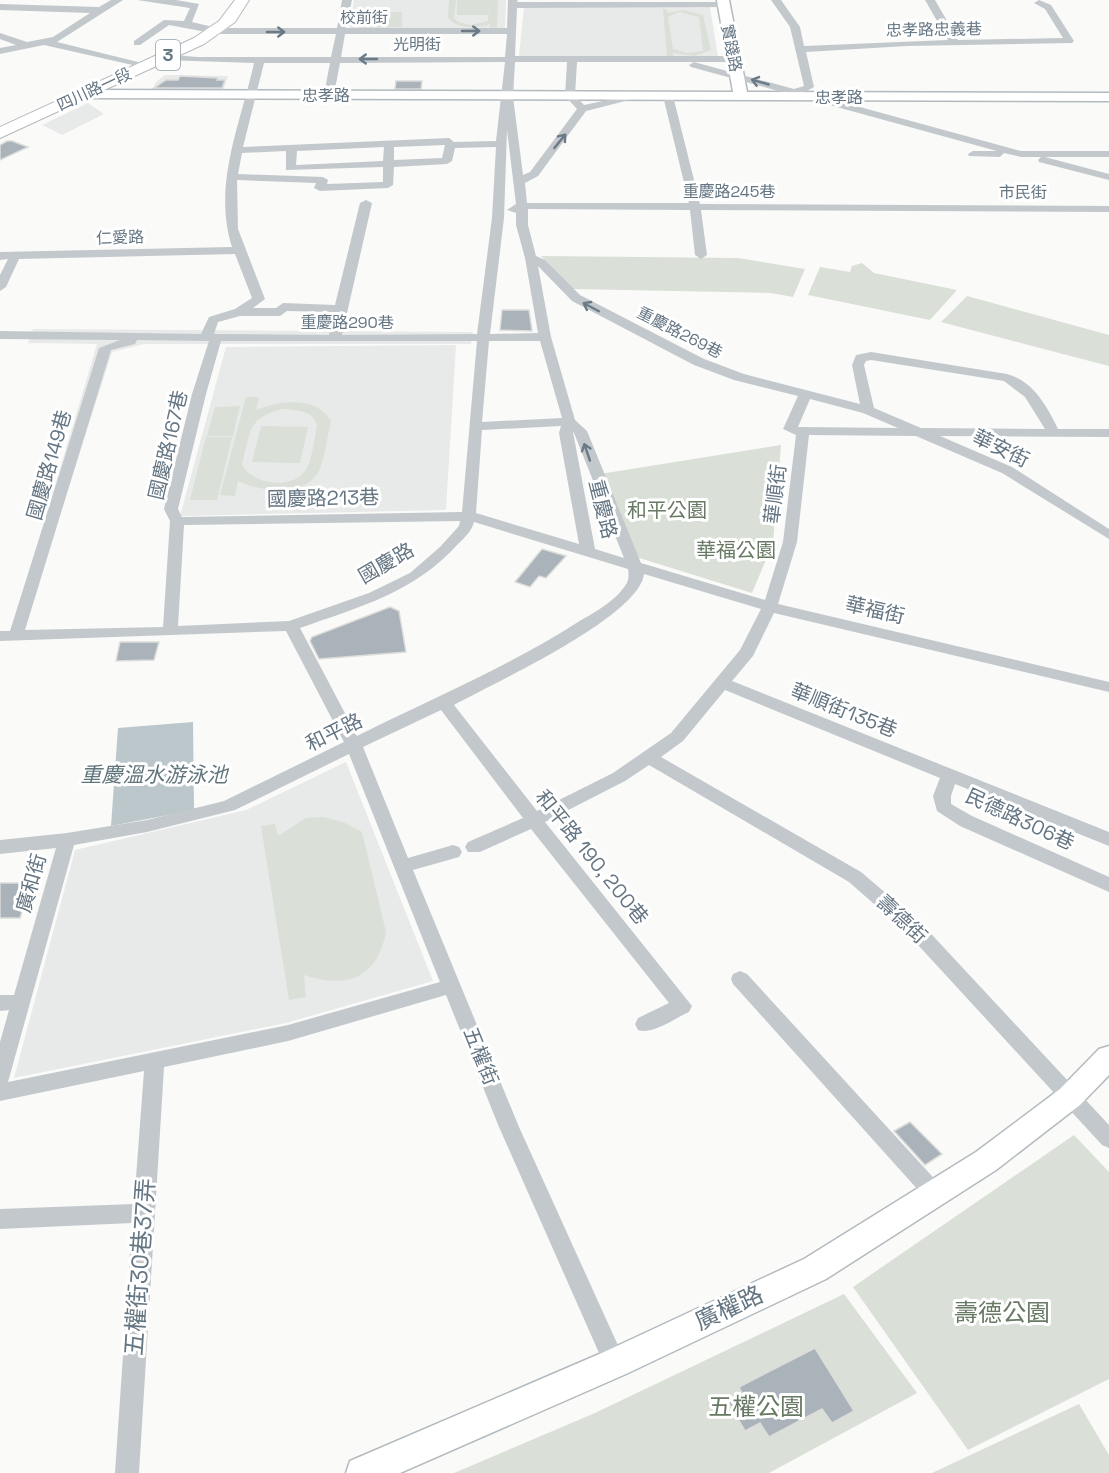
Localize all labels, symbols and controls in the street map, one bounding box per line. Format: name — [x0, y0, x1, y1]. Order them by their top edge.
street label: 校前街 — [340, 7, 388, 28]
street label: 忠孝路忠義巷 — [886, 18, 982, 41]
street label: 實踐路 — [717, 23, 746, 74]
one-way arrow — [460, 25, 480, 37]
one-way arrow — [265, 26, 285, 38]
street label: 光明街 — [393, 34, 441, 55]
road number: 3 — [156, 40, 180, 70]
one-way arrow — [358, 53, 378, 65]
street label: 四川路一段 — [54, 63, 135, 116]
one-way arrow — [751, 76, 770, 87]
street label: 忠孝路 — [302, 85, 350, 106]
street label: 忠孝路 — [815, 87, 863, 108]
one-way arrow — [554, 133, 567, 149]
street label: 重慶路245巷 — [683, 181, 775, 202]
street label: 市民街 — [999, 182, 1047, 203]
street label: 仁愛路 — [96, 226, 144, 249]
one-way arrow — [583, 301, 601, 312]
street label: 重慶路269巷 — [633, 302, 726, 363]
street label: 重慶路290巷 — [300, 312, 394, 333]
street label: 國慶路167巷 — [143, 388, 193, 502]
street label: 國慶路149巷 — [21, 407, 77, 523]
street label: 華安街 — [968, 423, 1034, 473]
one-way arrow — [580, 443, 591, 462]
street label: 華順街 — [758, 463, 792, 525]
street label: 重慶路 — [583, 477, 623, 541]
street label: 國慶路213巷 — [267, 484, 379, 512]
park label: 和平公園 — [627, 497, 707, 523]
street label: 國慶路 — [354, 537, 418, 589]
park label: 華福公園 — [696, 537, 776, 563]
street label: 華福街 — [843, 591, 907, 629]
street label: 華順街135巷 — [787, 677, 901, 743]
street label: 和平路 — [301, 707, 367, 757]
water label: 重慶溫水游泳池 — [81, 761, 229, 788]
street label: 民德路306巷 — [961, 782, 1079, 856]
street label: 和平路 190, 200巷 — [530, 785, 654, 929]
street label: 廣和街 — [10, 851, 52, 915]
street label: 壽德街 — [871, 889, 933, 949]
street label: 五權街 — [458, 1023, 504, 1089]
street label: 五權街30巷37弄 — [118, 1177, 161, 1357]
street label: 廣權路 — [690, 1278, 768, 1337]
park label: 壽德公園 — [954, 1297, 1050, 1328]
park label: 五權公園 — [708, 1391, 804, 1422]

